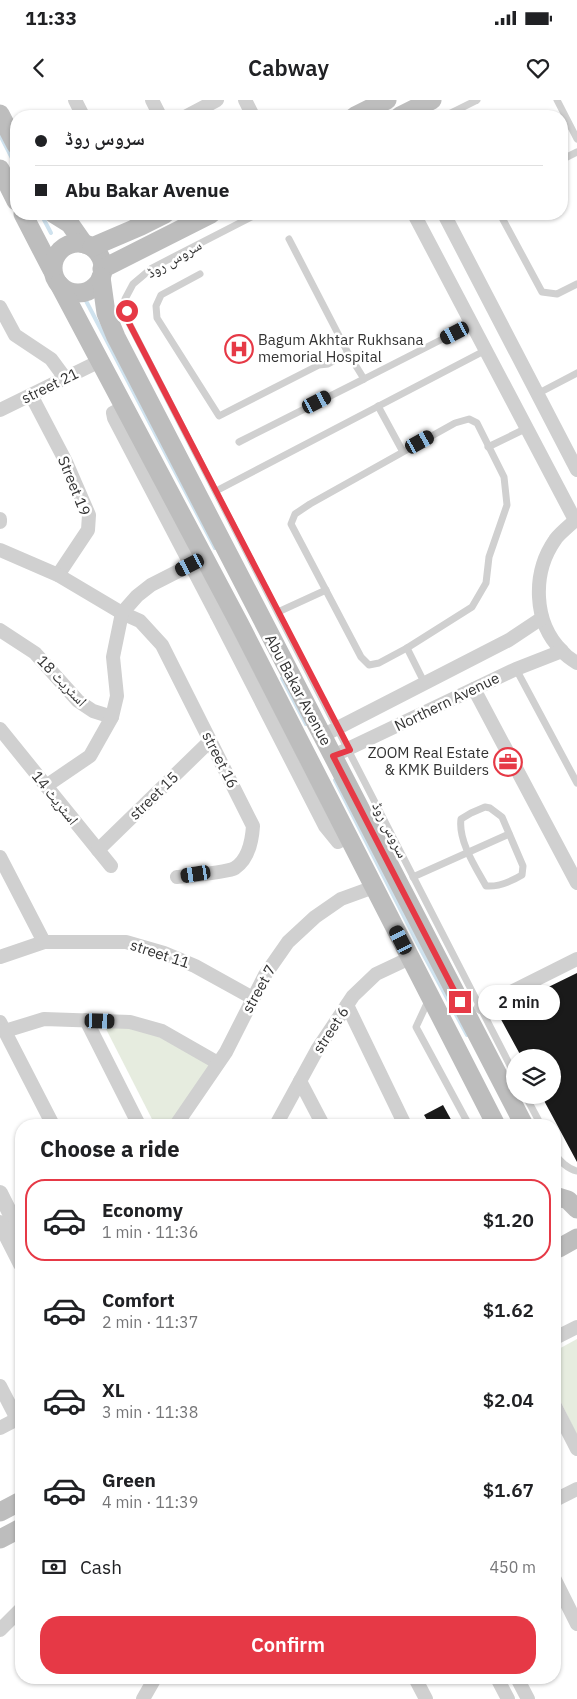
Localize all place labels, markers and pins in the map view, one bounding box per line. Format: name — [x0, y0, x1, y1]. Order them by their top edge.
place label: Bagum Akhtar Rukhsana memorial Hospital — [258, 330, 424, 366]
hospital icon: Bagum Akhtar Rukhsana memorial Hospital — [224, 334, 254, 364]
place label: ZOOM Real Estate & KMK Builders — [368, 743, 489, 779]
office icon: ZOOM Real Estate & KMK Builders — [493, 747, 523, 777]

